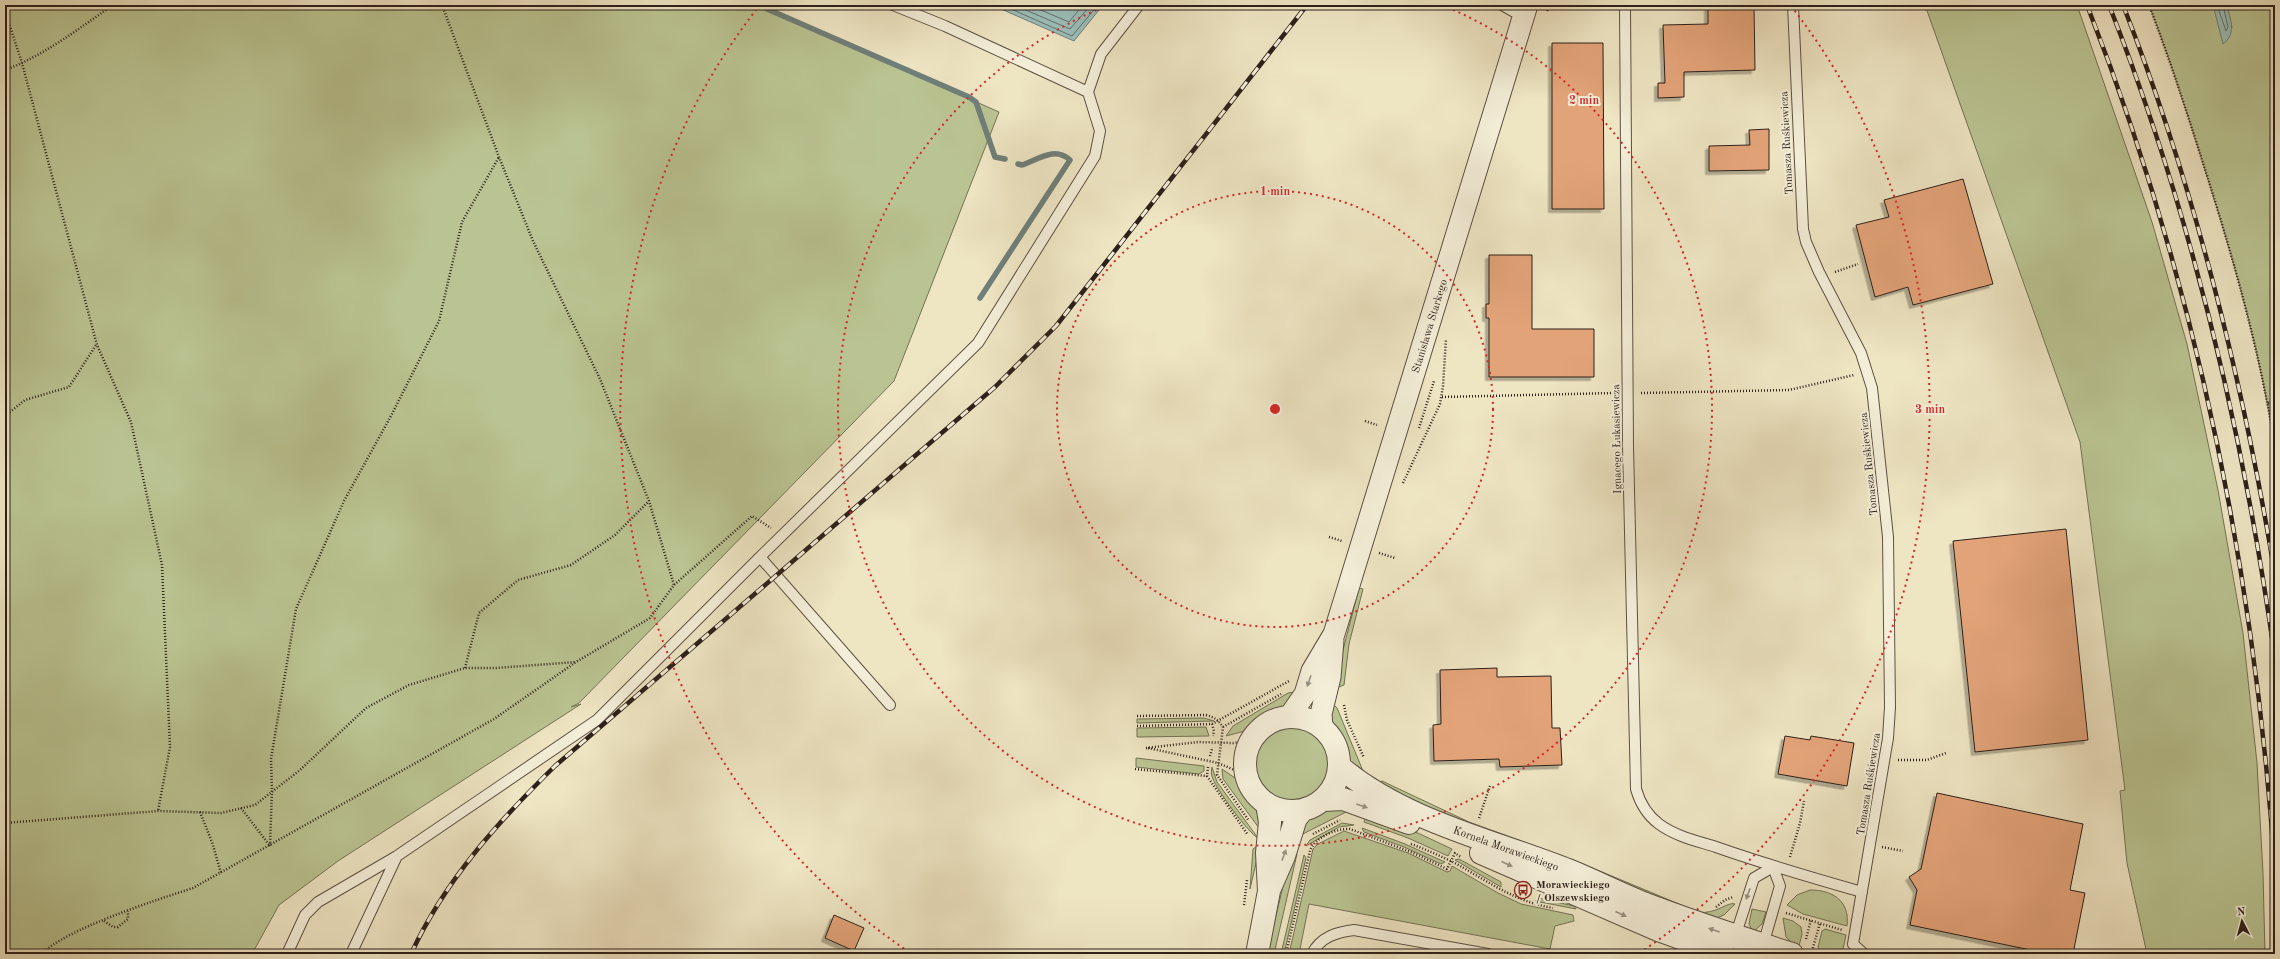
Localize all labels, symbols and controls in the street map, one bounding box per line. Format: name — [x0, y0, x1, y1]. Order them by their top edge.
street label: Tomasza Ruśkiewicza — [1779, 90, 1796, 195]
text: 2 min — [1569, 95, 1599, 107]
text: 1 min — [1260, 186, 1290, 198]
street label: Stanisława Starkego — [1411, 278, 1450, 375]
street label: Ignacego Łukasiewicza — [1611, 383, 1624, 494]
centre of rings — [1268, 402, 1282, 416]
text: 3 min — [1915, 404, 1945, 416]
street label: Tomasza Ruśkiewicza — [1859, 411, 1880, 516]
one-way arrow — [1306, 675, 1312, 687]
street label: Tomasza Ruśkiewicza — [1856, 732, 1883, 836]
one-way arrow — [1357, 803, 1369, 809]
street label: Kornela Morawieckiego — [1451, 825, 1560, 874]
one-way arrow — [1281, 849, 1287, 861]
one-way arrow — [1501, 861, 1513, 867]
bus stop icon: Morawieckiego / Olszewskiego — [1513, 880, 1533, 900]
place label: Morawieckiego / Olszewskiego — [1536, 880, 1610, 904]
one-way arrow — [1745, 889, 1751, 901]
north arrow — [2222, 901, 2262, 941]
text: N — [2236, 907, 2246, 918]
one-way arrow — [1616, 911, 1627, 917]
one-way arrow — [1708, 927, 1720, 933]

